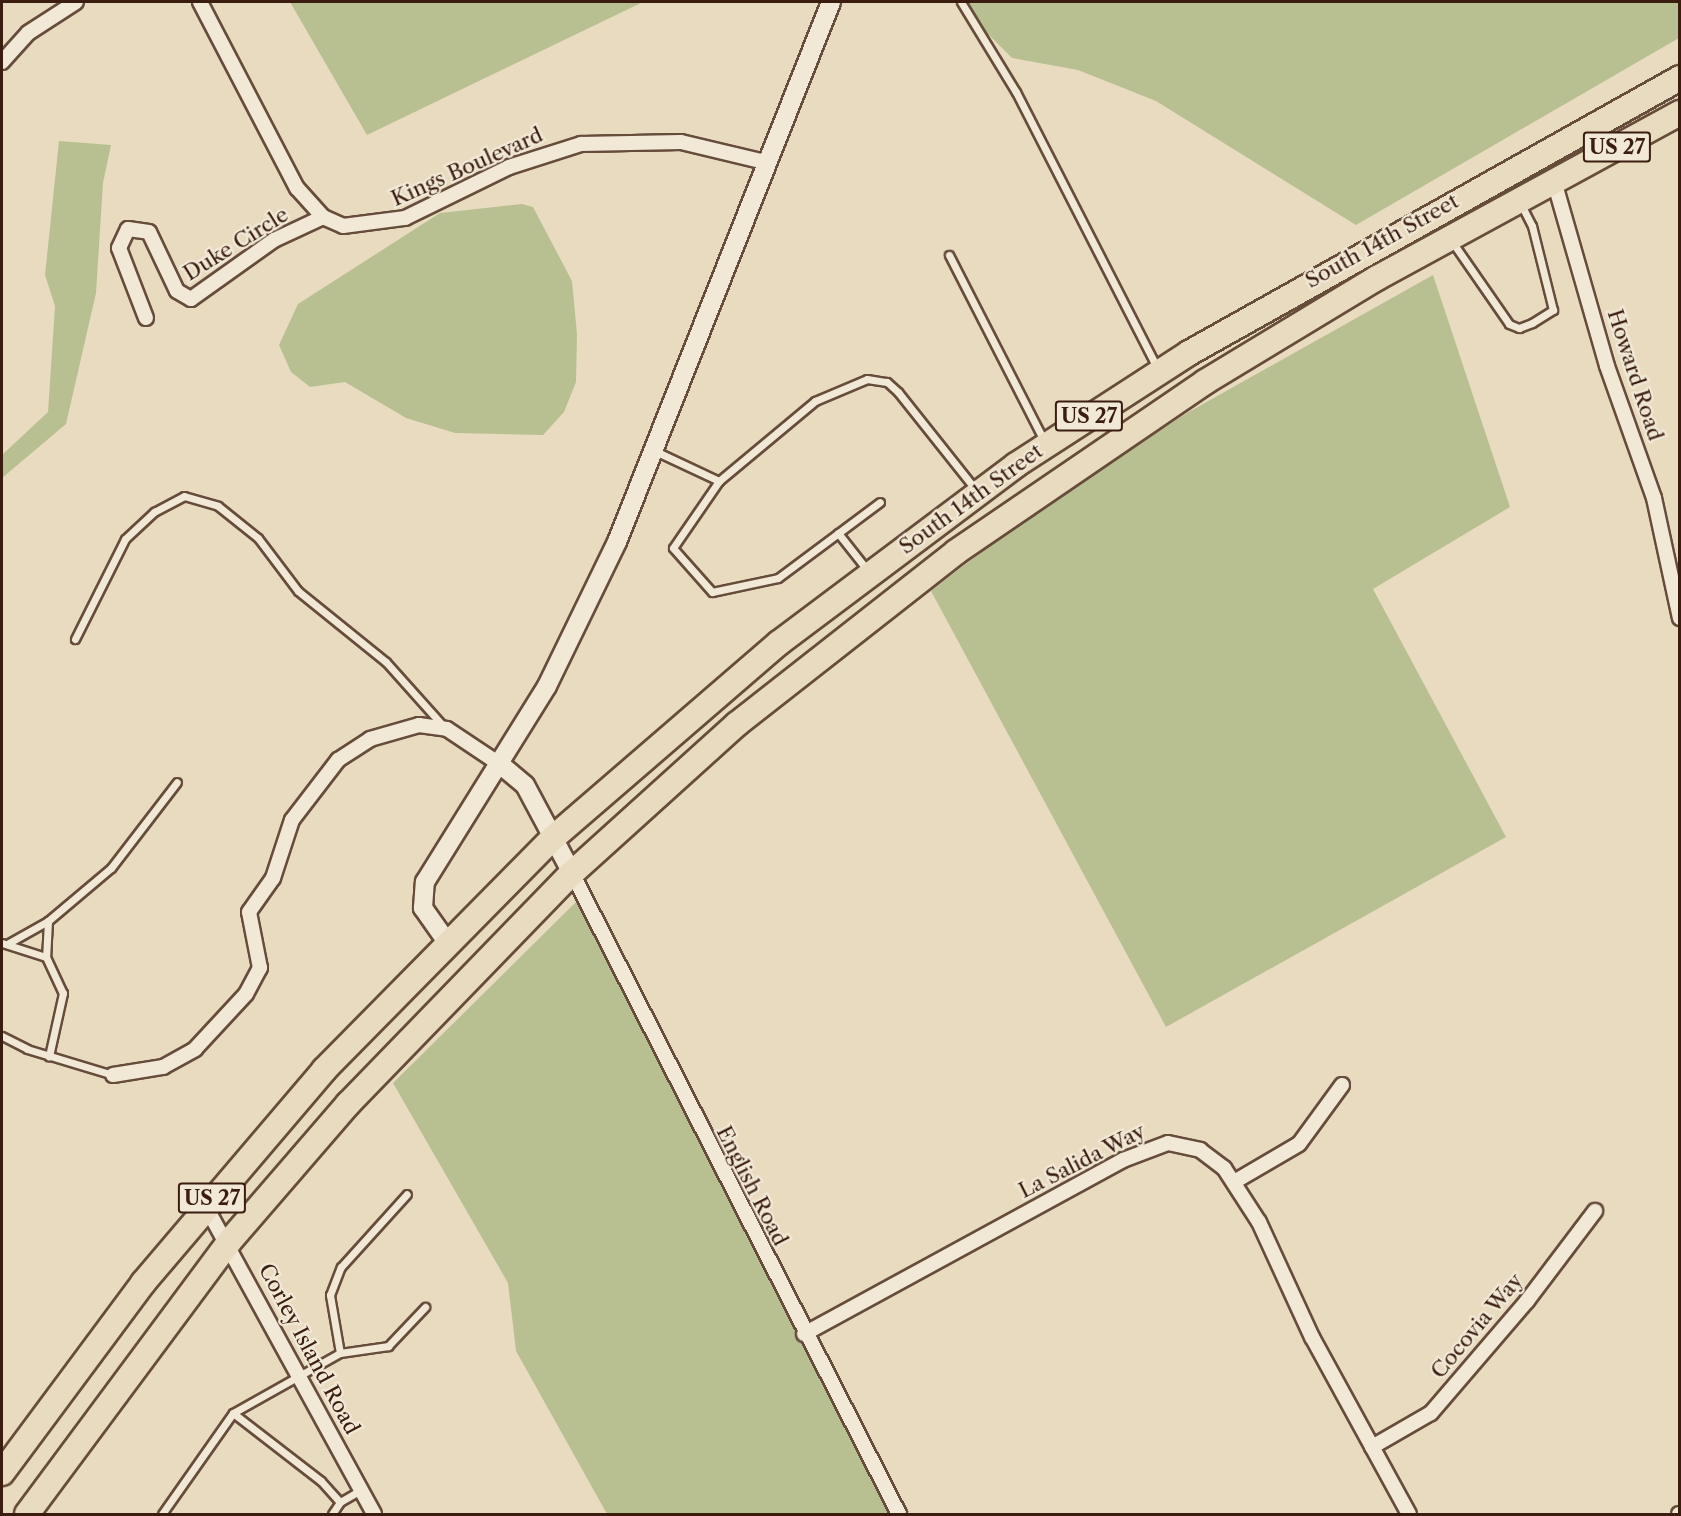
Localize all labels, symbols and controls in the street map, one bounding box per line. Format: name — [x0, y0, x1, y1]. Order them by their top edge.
street label: Kings Boulevard — [387, 122, 547, 212]
road number: US 27 — [1582, 130, 1652, 164]
street label: South 14th Street — [1301, 188, 1463, 294]
street label: Duke Circle — [179, 202, 293, 286]
street label: Howard Road — [1602, 306, 1668, 444]
road number: US 27 — [1054, 399, 1124, 433]
street label: South 14th Street — [894, 438, 1048, 560]
street label: La Salida Way — [1014, 1118, 1150, 1204]
street label: English Road — [711, 1122, 793, 1250]
road number: US 27 — [178, 1181, 246, 1215]
street label: Corley Island Road — [253, 1259, 365, 1439]
street label: Cocovia Way — [1426, 1268, 1528, 1384]

